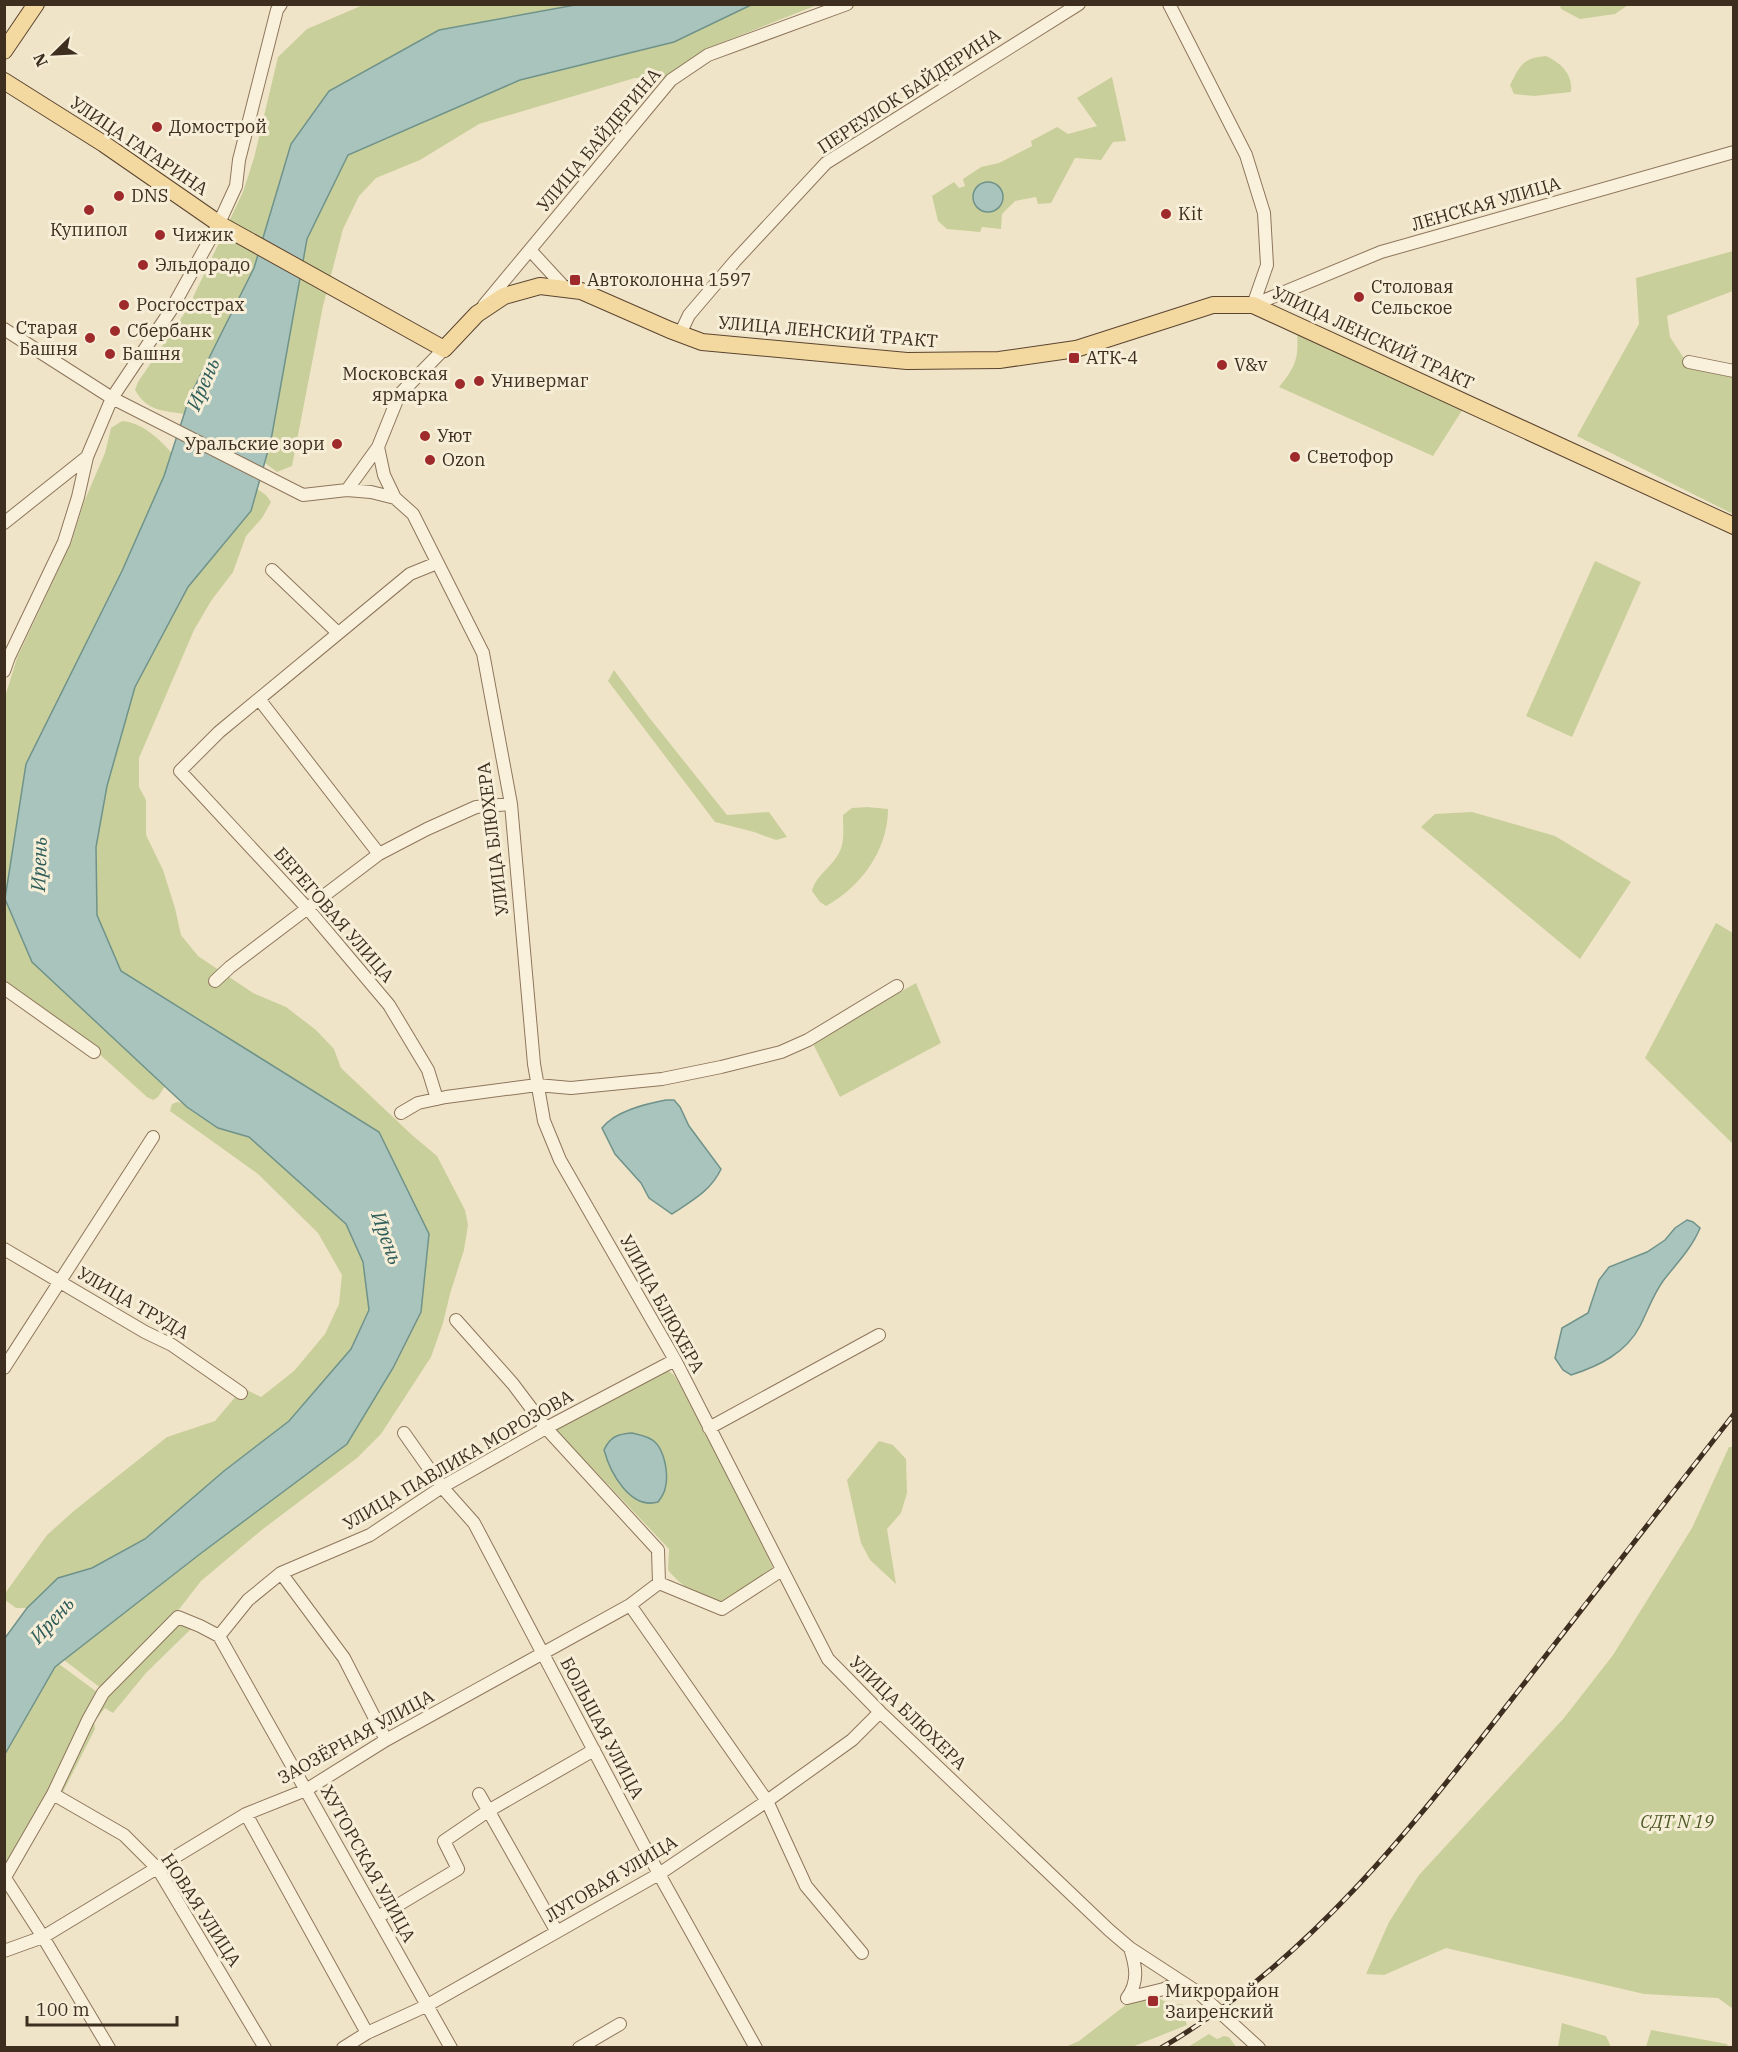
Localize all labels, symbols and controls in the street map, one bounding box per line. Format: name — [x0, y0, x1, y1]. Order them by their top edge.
street label: ПЕРЕУЛОК БАЙДЕРИНА — [813, 22, 1005, 158]
north arrow — [24, 24, 84, 84]
text: N — [29, 50, 52, 70]
street label: УЛИЦА БАЙДЕРИНА — [532, 63, 666, 216]
street label: УЛИЦА ГАГАРИНА — [66, 91, 213, 201]
place label: Домострой — [169, 115, 267, 138]
marker: Домострой — [150, 120, 164, 134]
street label: ЛЕНСКАЯ УЛИЦА — [1409, 171, 1564, 236]
place label: DNS — [131, 184, 168, 207]
marker: DNS — [112, 189, 126, 203]
place label: Kit — [1178, 202, 1203, 225]
marker: Купипол — [82, 203, 96, 217]
marker: Kit — [1159, 207, 1173, 221]
place label: Купипол — [50, 218, 128, 241]
place label: Чижик — [172, 223, 234, 246]
marker: Чижик — [153, 228, 167, 242]
place label: Эльдорадо — [155, 253, 250, 276]
marker: Эльдорадо — [136, 258, 150, 272]
place label: Автоколонна 1597 — [587, 268, 751, 291]
marker: Автоколонна 1597 — [568, 273, 582, 287]
place label: Столовая Сельское — [1371, 275, 1454, 319]
street label: УЛИЦА ЛЕНСКИЙ ТРАКТ — [1269, 281, 1478, 395]
marker: Столовая Сельское — [1352, 290, 1366, 304]
place label: Росгосстрах — [136, 293, 245, 316]
marker: Росгосстрах — [117, 298, 131, 312]
street label: УЛИЦА ЛЕНСКИЙ ТРАКТ — [717, 310, 939, 353]
place label: Старая Башня — [16, 316, 78, 360]
place label: Сбербанк — [127, 319, 212, 342]
marker: Сбербанк — [108, 324, 122, 338]
marker: Старая Башня — [83, 331, 97, 345]
place label: Башня — [122, 342, 181, 365]
place label: АТК-4 — [1086, 346, 1138, 369]
marker: Башня — [103, 347, 117, 361]
marker: АТК-4 — [1067, 351, 1081, 365]
water label: Ирень — [179, 353, 226, 415]
place label: V&v — [1234, 353, 1268, 376]
marker: V&v — [1215, 358, 1229, 372]
place label: Московская ярмарка — [342, 362, 448, 406]
place label: Универмаг — [491, 369, 589, 392]
marker: Универмаг — [472, 374, 486, 388]
marker: Московская ярмарка — [453, 377, 467, 391]
place label: Уют — [437, 424, 472, 447]
marker: Уют — [418, 429, 432, 443]
place label: Уральские зори — [185, 432, 325, 455]
marker: Уральские зори — [330, 437, 344, 451]
place label: Светофор — [1307, 445, 1394, 468]
place label: Ozon — [442, 448, 486, 471]
marker: Светофор — [1288, 450, 1302, 464]
marker: Ozon — [423, 453, 437, 467]
street label: УЛИЦА БЛЮХЕРА — [472, 760, 513, 917]
water label: Ирень — [24, 836, 53, 893]
street label: БЕРЕГОВАЯ УЛИЦА — [269, 842, 400, 988]
water label: Ирень — [365, 1206, 410, 1268]
street label: УЛИЦА БЛЮХЕРА — [615, 1231, 710, 1377]
street label: УЛИЦА ТРУДА — [73, 1261, 194, 1344]
street label: УЛИЦА ПАВЛИКА МОРОЗОВА — [339, 1384, 577, 1535]
water label: Ирень — [23, 1590, 80, 1650]
street label: УЛИЦА БЛЮХЕРА — [845, 1651, 972, 1775]
street label: БОЛЬШАЯ УЛИЦА — [555, 1653, 650, 1803]
street label: ЗАОЗЁРНАЯ УЛИЦА — [274, 1684, 438, 1789]
street label: ХУТОРСКАЯ УЛИЦА — [316, 1781, 421, 1947]
park label: СДТ N 19 — [1640, 1810, 1714, 1833]
street label: ЛУГОВАЯ УЛИЦА — [540, 1830, 682, 1927]
street label: НОВАЯ УЛИЦА — [156, 1849, 247, 1971]
place label: Микрорайон Заиренский — [1165, 1979, 1279, 2023]
scale bar — [27, 1989, 177, 2027]
marker: Микрорайон Заиренский — [1146, 1994, 1160, 2008]
text: 100 m — [36, 1998, 90, 2021]

